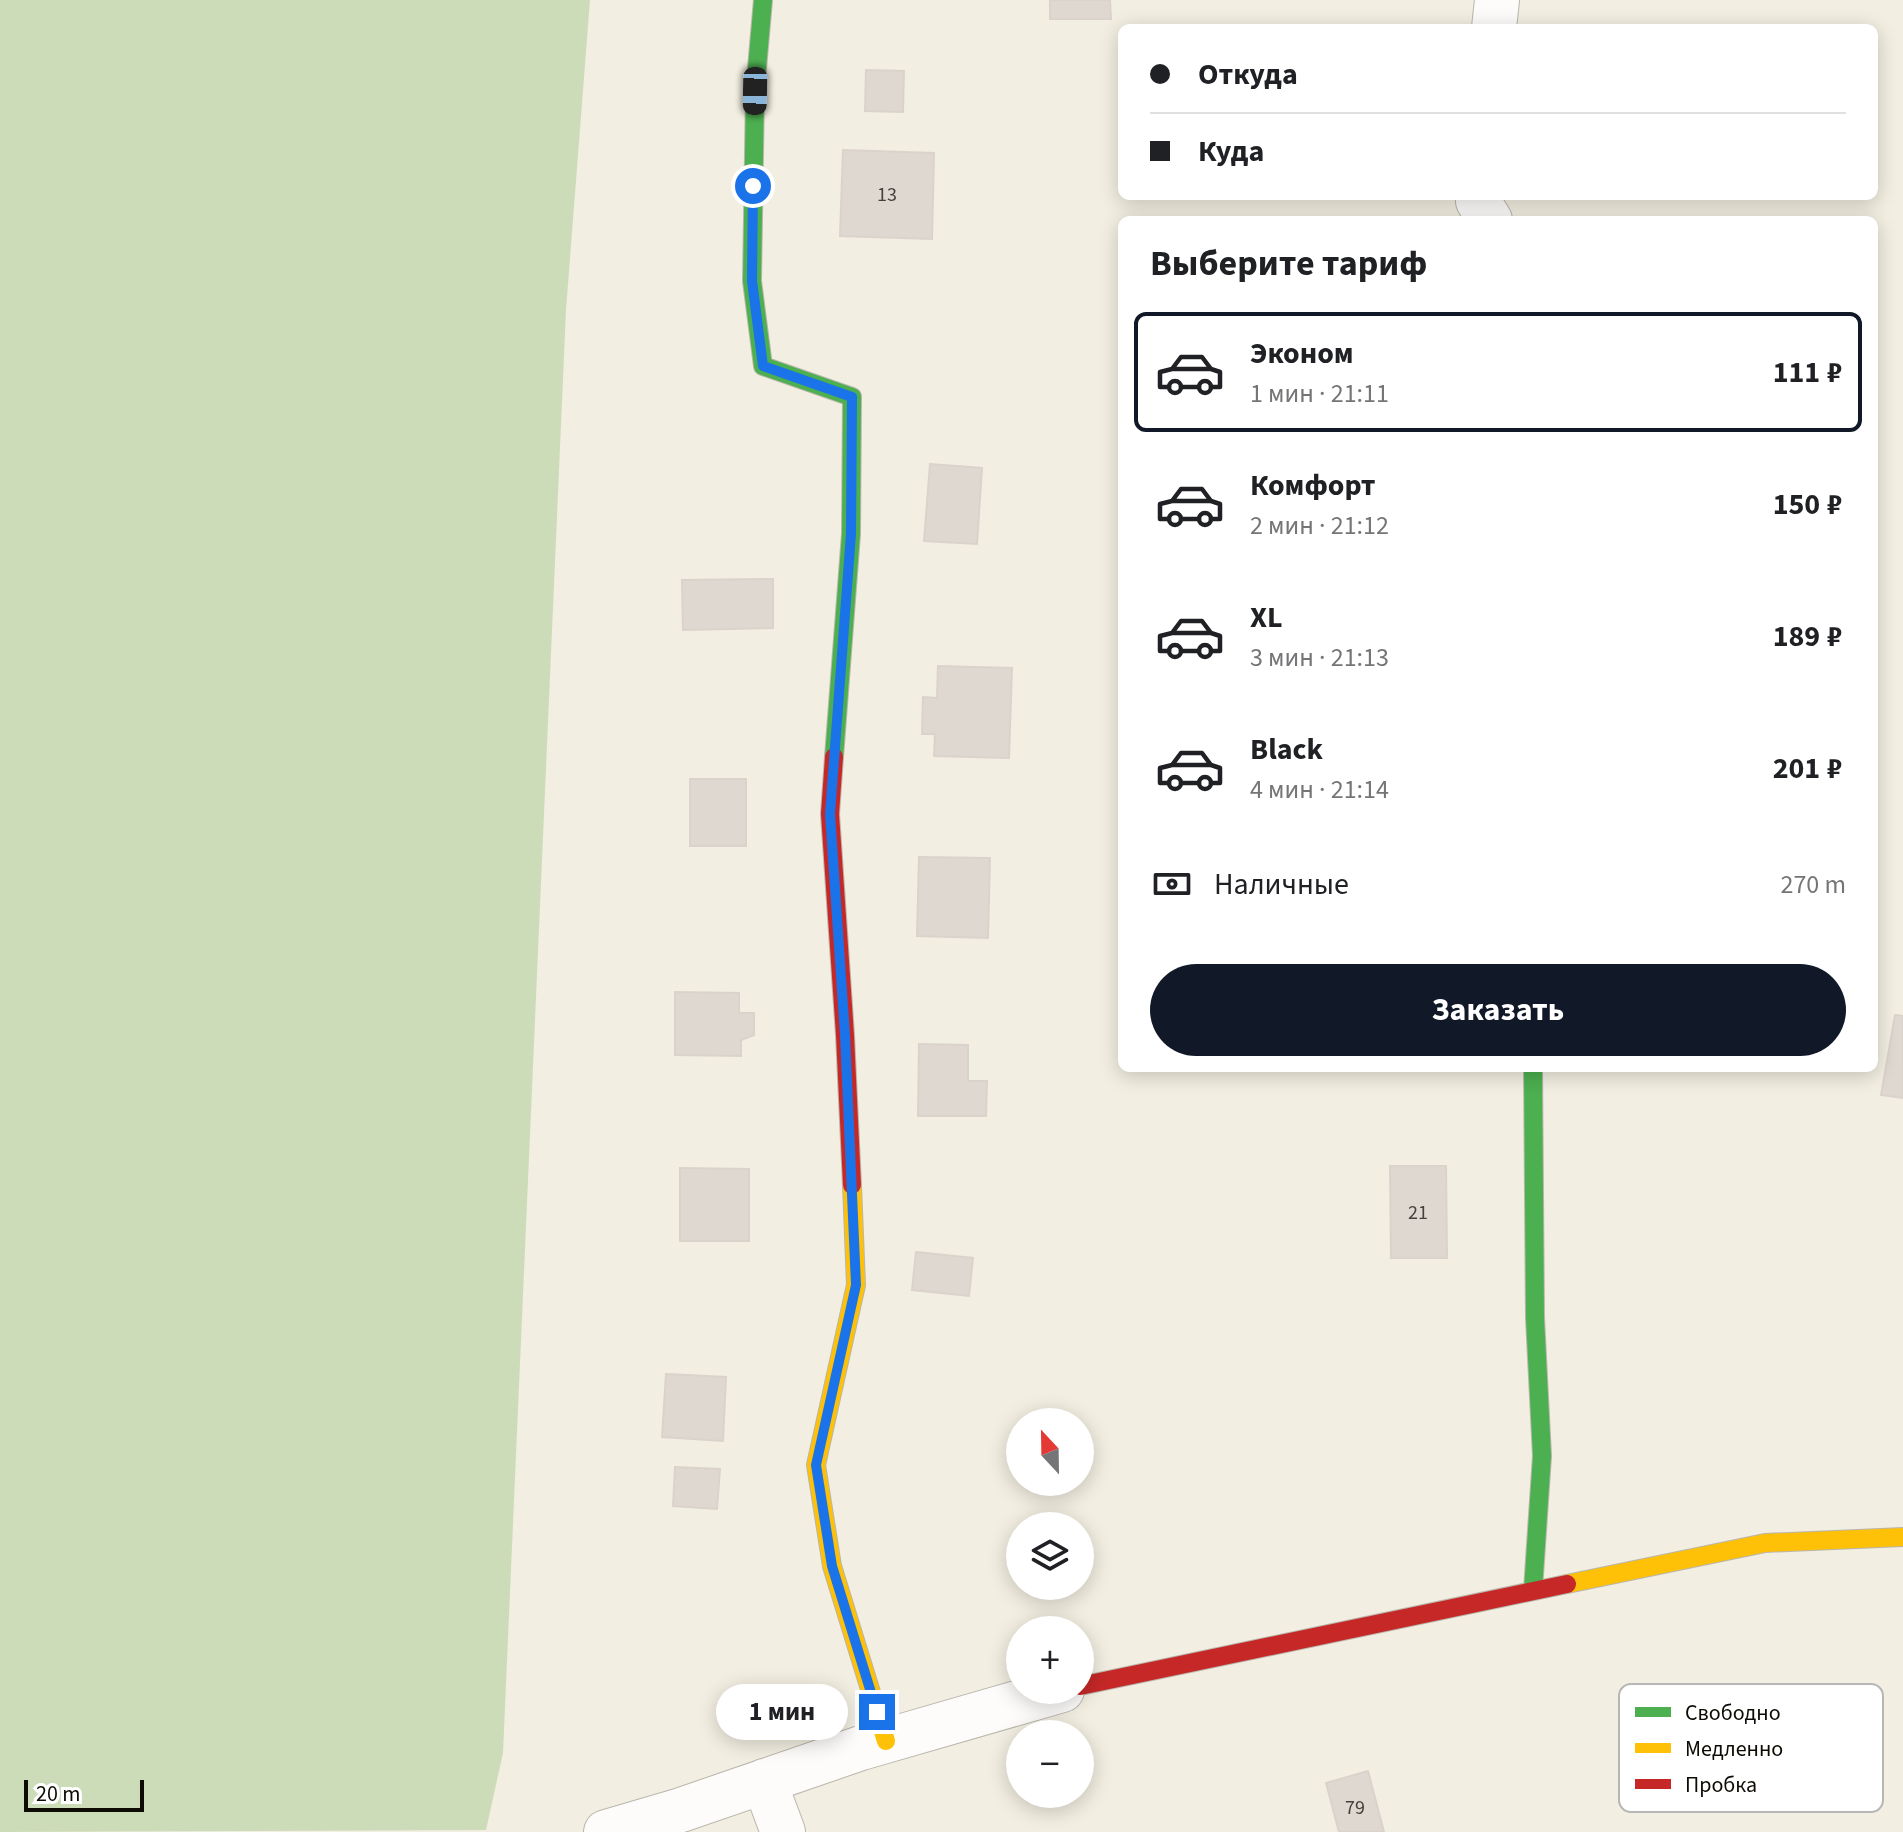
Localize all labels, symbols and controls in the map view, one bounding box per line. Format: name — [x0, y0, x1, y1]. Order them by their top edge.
text: Откуда — [1198, 53, 1298, 96]
car — [743, 67, 767, 115]
text: Куда — [1198, 130, 1264, 173]
route start — [735, 168, 771, 204]
house number: 13 — [877, 181, 897, 209]
text: Выберите тариф — [1150, 238, 1427, 289]
text: Эконом — [1250, 332, 1354, 375]
icon: car — [1154, 336, 1226, 408]
text: 111 ₽ — [1773, 351, 1842, 394]
text: 1 мин · 21:11 — [1250, 375, 1389, 412]
text: Комфорт — [1250, 464, 1376, 507]
icon: car — [1154, 468, 1226, 540]
text: 150 ₽ — [1773, 483, 1842, 526]
text: 2 мин · 21:12 — [1250, 507, 1389, 544]
text: XL — [1250, 596, 1283, 639]
icon: car — [1154, 600, 1226, 672]
text: 189 ₽ — [1773, 615, 1842, 658]
text: 3 мин · 21:13 — [1250, 639, 1389, 676]
text: Black — [1250, 728, 1323, 771]
icon: car — [1154, 732, 1226, 804]
text: 201 ₽ — [1773, 747, 1842, 790]
text: 4 мин · 21:14 — [1250, 771, 1389, 808]
icon: cash — [1150, 862, 1194, 906]
text: Наличные — [1214, 863, 1349, 906]
text: 270 m — [1780, 866, 1846, 903]
button: Заказать — [1150, 964, 1846, 1056]
house number: 21 — [1408, 1199, 1428, 1227]
north arrow — [1006, 1408, 1094, 1496]
map controls — [1006, 1408, 1094, 1808]
button: layers — [1006, 1512, 1094, 1600]
button: + — [1006, 1616, 1094, 1704]
callout: 1 мин — [717, 1684, 849, 1740]
legend — [1619, 1684, 1883, 1812]
text: 1 мин — [749, 1693, 815, 1730]
route end — [859, 1694, 895, 1730]
text: Свободно — [1685, 1697, 1781, 1729]
button: − — [1006, 1720, 1094, 1808]
text: Медленно — [1685, 1733, 1783, 1765]
text: Пробка — [1685, 1769, 1757, 1801]
scale bar — [24, 1776, 144, 1812]
text: 20 m — [36, 1778, 81, 1810]
house number: 79 — [1345, 1794, 1365, 1822]

